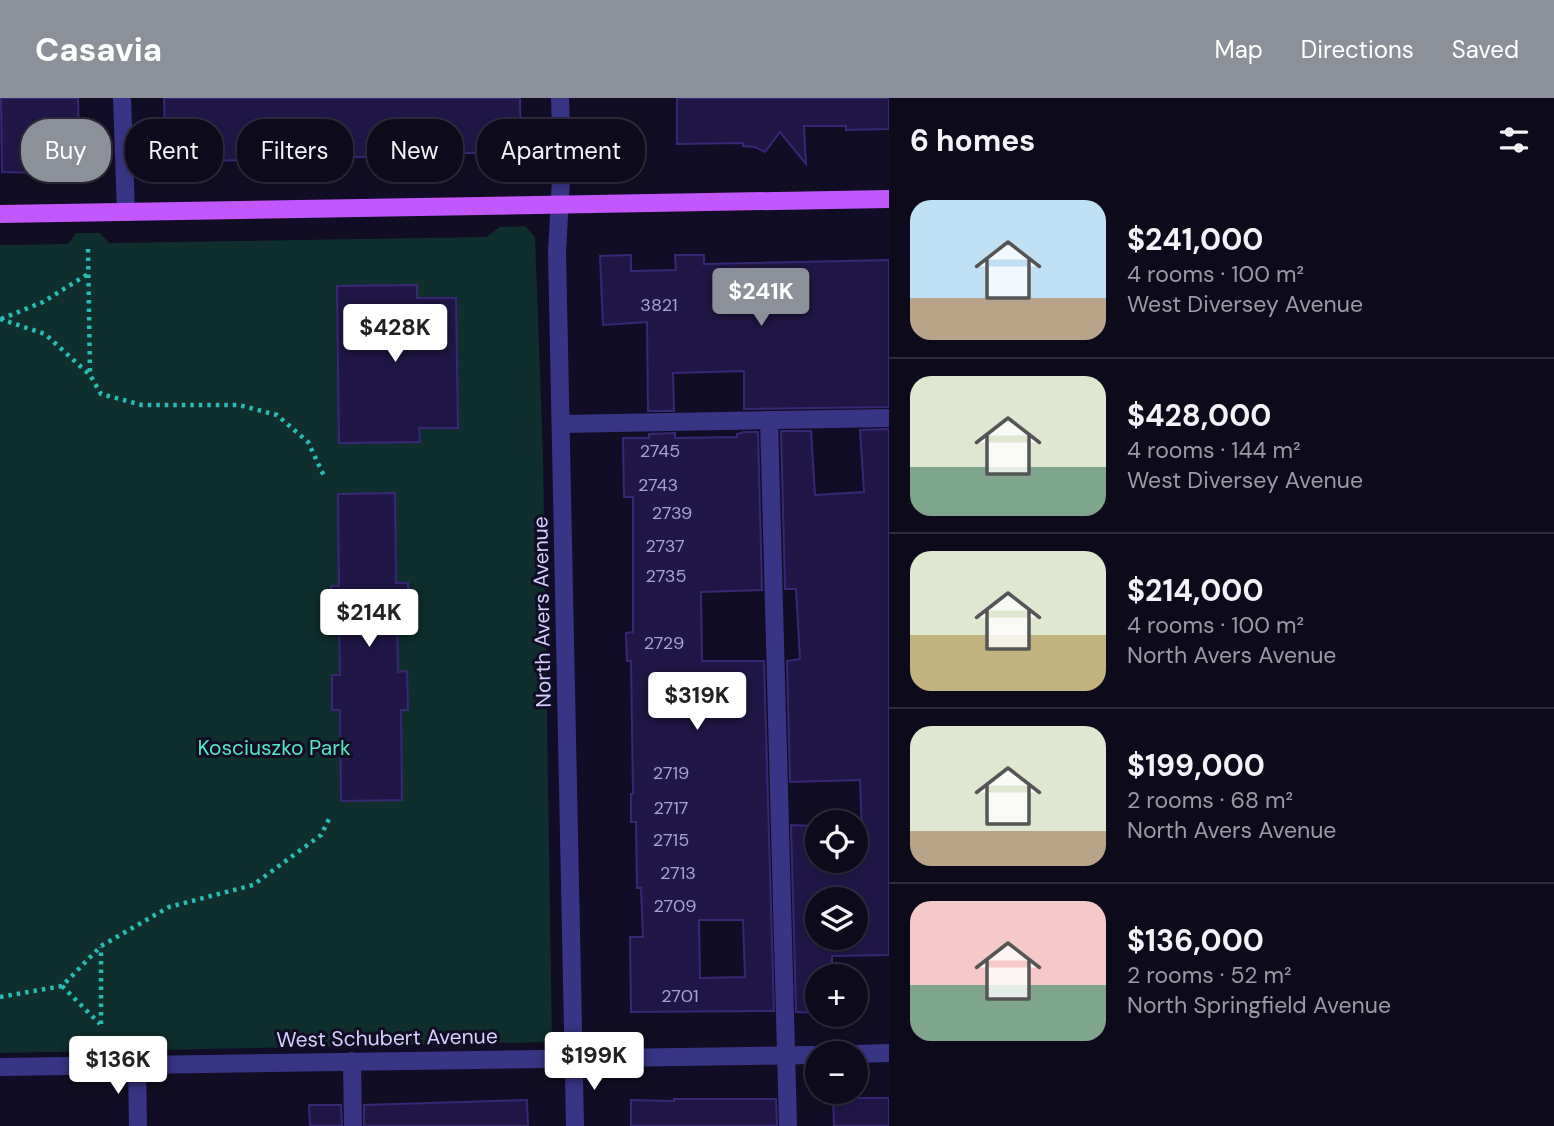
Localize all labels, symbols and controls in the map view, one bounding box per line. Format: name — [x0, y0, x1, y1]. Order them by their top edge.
text: Casavia — [35, 28, 162, 71]
text: Map — [1215, 34, 1263, 65]
text: Directions — [1301, 34, 1414, 65]
text: Saved — [1452, 34, 1519, 65]
chip: Buy — [21, 119, 111, 182]
chip: Rent — [125, 119, 223, 182]
chip: Filters — [237, 119, 353, 182]
chip: New — [367, 119, 463, 182]
chip: Apartment — [477, 119, 645, 182]
text: 6 homes — [910, 121, 1035, 160]
icon: filters — [1495, 121, 1533, 159]
text: $241,000 — [1127, 220, 1263, 259]
icon: home — [966, 228, 1050, 312]
text: 4 rooms · 100 m² — [1127, 259, 1304, 289]
pin: $241K — [712, 268, 810, 328]
text: $241K — [728, 276, 794, 306]
text: West Diversey Avenue — [1127, 289, 1363, 319]
house number: 3821 — [640, 293, 678, 317]
pin: $428K — [346, 304, 444, 364]
text: $428K — [359, 312, 431, 342]
text: $428,000 — [1127, 396, 1271, 435]
icon: home — [966, 404, 1050, 488]
text: 4 rooms · 144 m² — [1127, 435, 1301, 465]
house number: 2745 — [640, 439, 680, 463]
text: West Diversey Avenue — [1127, 465, 1363, 495]
house number: 2743 — [638, 473, 678, 497]
house number: 2739 — [652, 501, 692, 525]
street label: North Avers Avenue — [526, 516, 558, 708]
house number: 2737 — [645, 534, 685, 558]
house number: 2735 — [646, 564, 686, 588]
text: $214,000 — [1127, 571, 1264, 610]
icon: home — [966, 579, 1050, 663]
pin: $214K — [320, 589, 418, 649]
text: $214K — [336, 597, 402, 627]
text: 4 rooms · 100 m² — [1127, 610, 1304, 640]
house number: 2729 — [644, 631, 684, 655]
text: North Avers Avenue — [1127, 640, 1336, 670]
pin: $319K — [648, 672, 746, 732]
text: $319K — [664, 680, 730, 710]
park label: Kosciuszko Park — [197, 734, 351, 762]
text: $199,000 — [1127, 746, 1265, 785]
icon: home — [966, 754, 1050, 838]
house number: 2719 — [653, 761, 689, 785]
text: 2 rooms · 68 m² — [1127, 785, 1293, 815]
house number: 2717 — [654, 796, 688, 820]
map controls — [805, 810, 868, 1104]
button: locate — [805, 810, 868, 873]
text: North Avers Avenue — [1127, 815, 1336, 845]
house number: 2715 — [653, 828, 689, 852]
house number: 2713 — [660, 861, 696, 885]
button: layers — [805, 887, 868, 950]
house number: 2709 — [653, 894, 697, 918]
text: $136,000 — [1127, 921, 1264, 960]
icon: home — [966, 929, 1050, 1013]
text: 2 rooms · 52 m² — [1127, 960, 1292, 990]
button: + — [805, 964, 868, 1027]
house number: 2701 — [661, 984, 699, 1008]
text: North Springfield Avenue — [1127, 990, 1391, 1020]
street label: West Schubert Avenue — [276, 1022, 498, 1054]
pin: $199K — [545, 1032, 643, 1092]
pin: $136K — [69, 1037, 167, 1096]
text: $199K — [561, 1040, 627, 1070]
button: − — [805, 1041, 868, 1104]
text: $136K — [85, 1044, 151, 1074]

